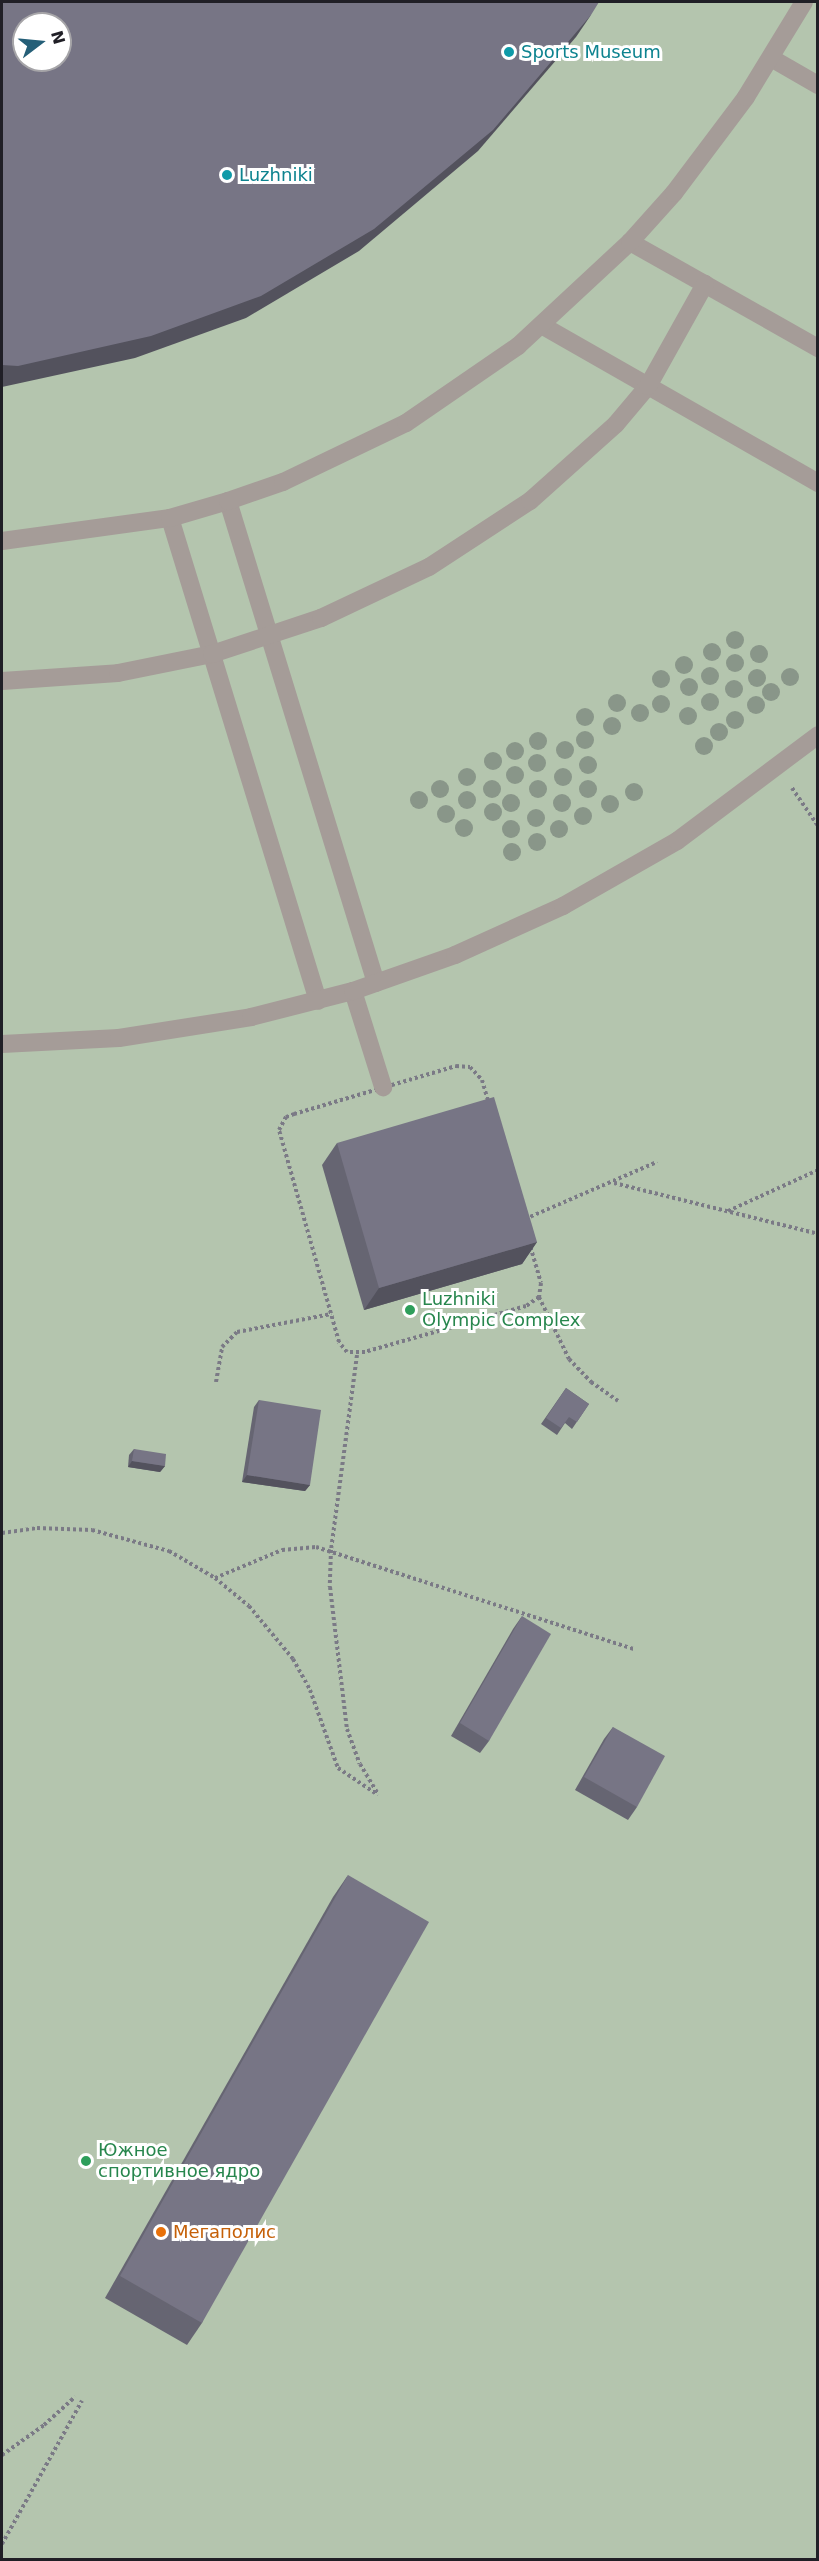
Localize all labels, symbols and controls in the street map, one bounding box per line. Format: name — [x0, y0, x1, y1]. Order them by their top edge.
north arrow — [12, 12, 72, 72]
text: N — [47, 28, 69, 46]
place label: Sports Museum — [521, 41, 661, 63]
marker: Sports Museum — [502, 45, 516, 59]
place label: Luzhniki — [239, 164, 313, 186]
marker: Luzhniki — [220, 168, 234, 182]
place label: Luzhniki Olympic Complex — [422, 1289, 580, 1332]
marker: Luzhniki Olympic Complex — [403, 1303, 417, 1317]
place label: Южное спортивное ядро — [98, 2140, 260, 2182]
marker: Южное спортивное ядро — [79, 2154, 93, 2168]
place label: Мегаполис — [173, 2221, 276, 2243]
marker: Мегаполис — [154, 2225, 168, 2239]

